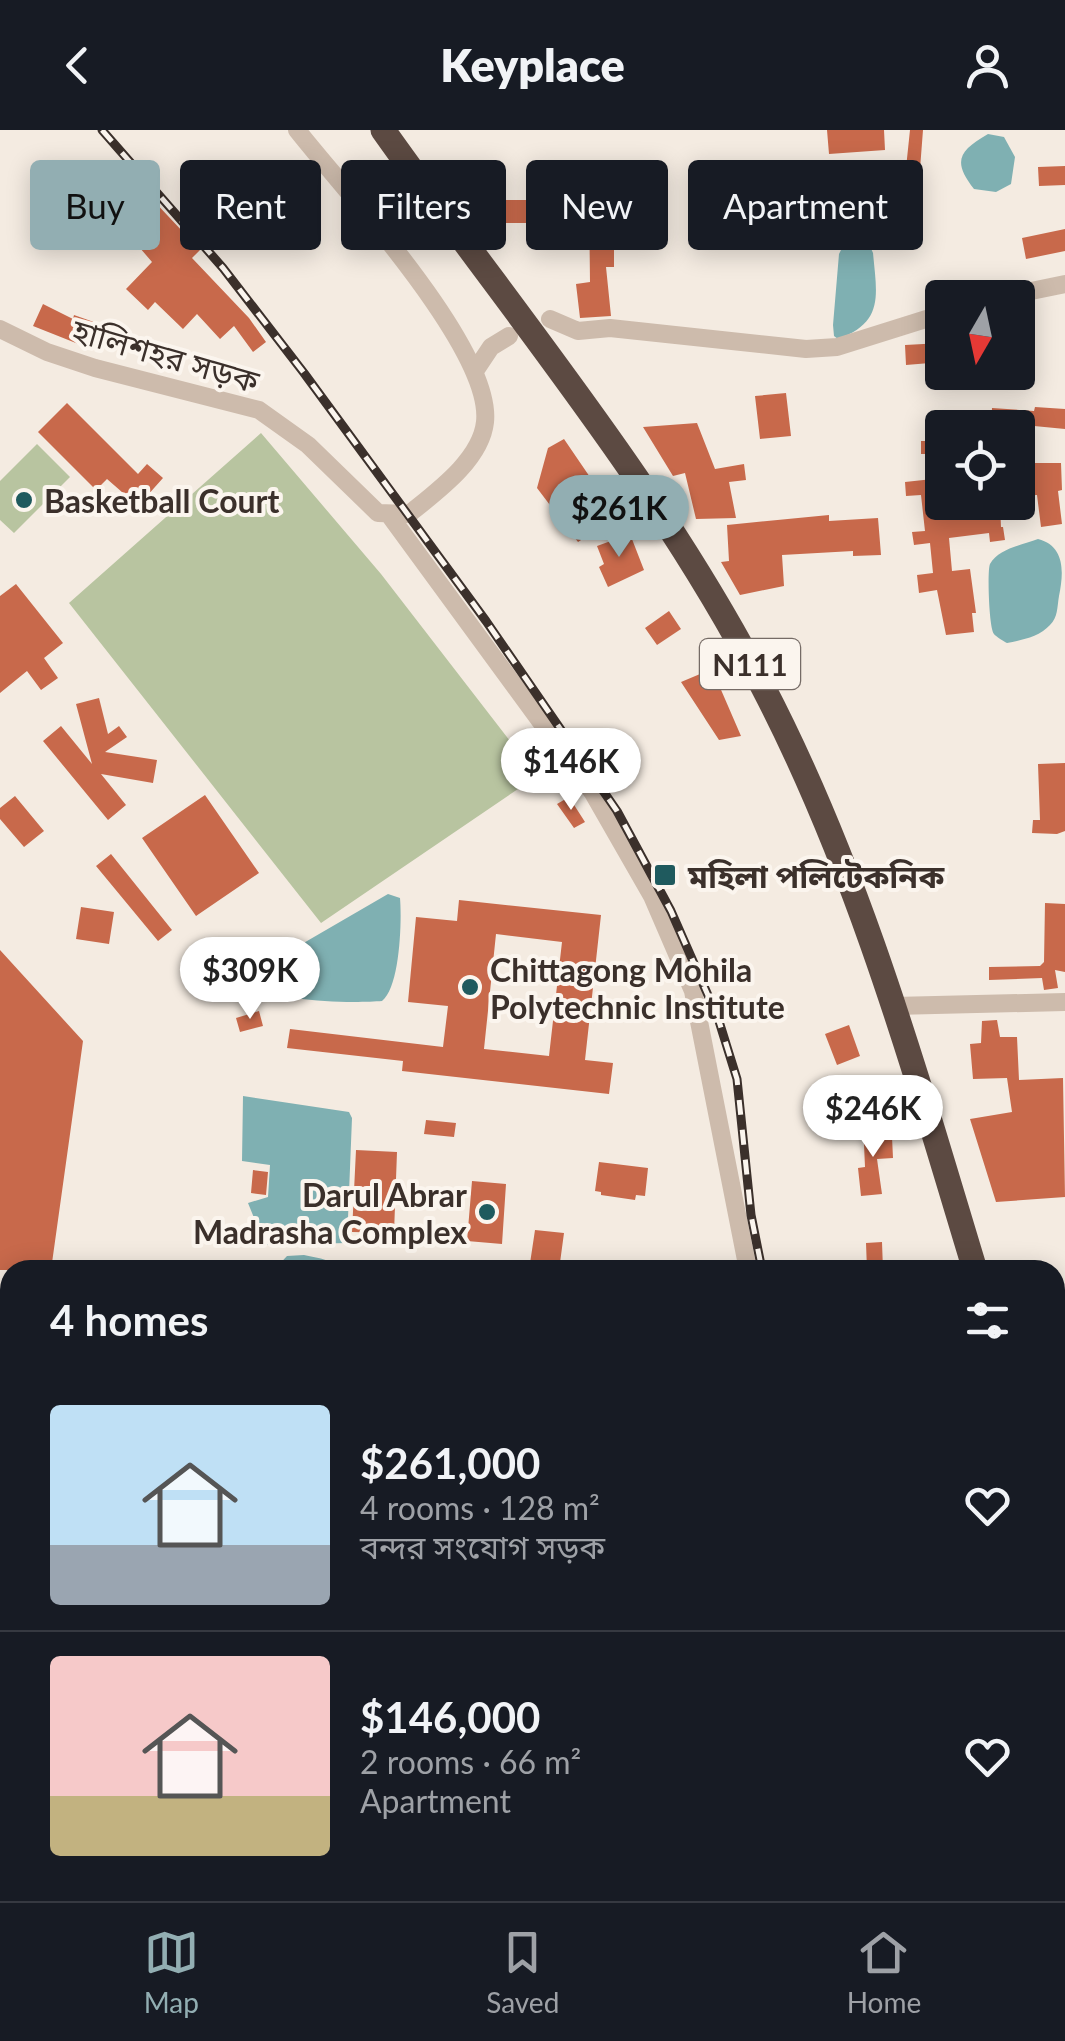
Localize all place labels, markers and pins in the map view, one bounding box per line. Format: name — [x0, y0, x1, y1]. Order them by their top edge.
pin: $261K — [549, 475, 689, 560]
place label: Basketball Court — [44, 481, 280, 520]
marker: Basketball Court — [13, 489, 35, 511]
pin: $146K — [501, 728, 641, 813]
place label: মহিলা পলিটেকনিক — [687, 856, 945, 895]
marker: মহিলা পলিটেকনিক — [652, 862, 678, 888]
pin: $309K — [180, 937, 320, 1022]
place label: Chittagong Mohila Polytechnic Institute — [490, 950, 785, 1026]
marker: Chittagong Mohila Polytechnic Institute — [459, 976, 481, 998]
pin: $246K — [803, 1075, 943, 1160]
place label: Darul Abrar Madrasha Complex — [193, 1175, 467, 1251]
marker: Darul Abrar Madrasha Complex — [476, 1201, 498, 1223]

